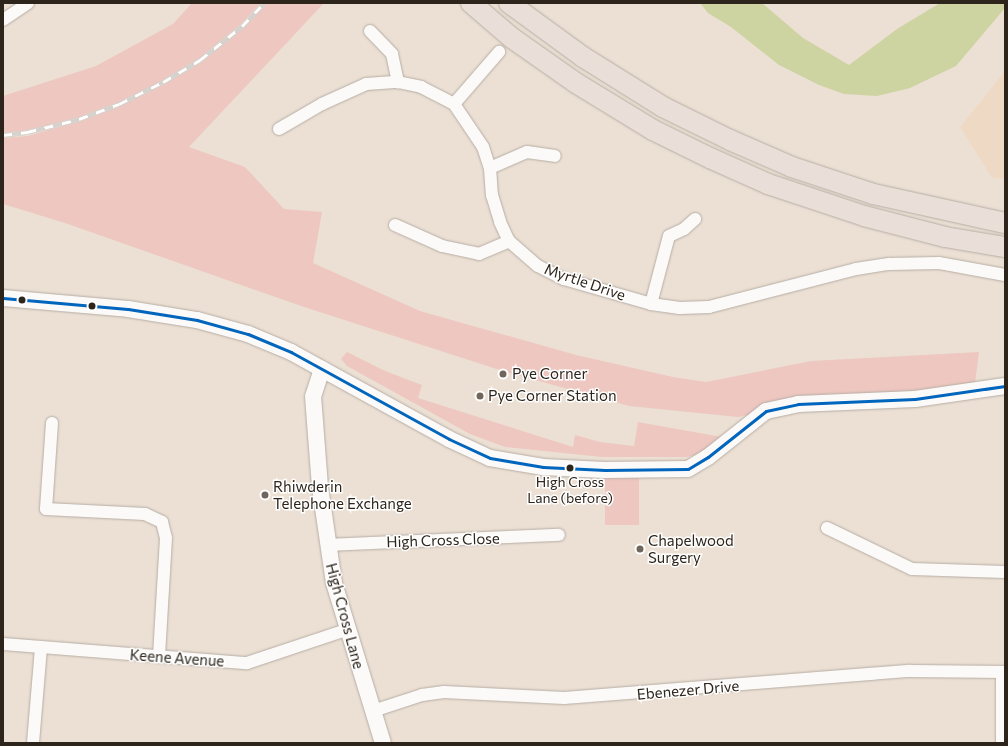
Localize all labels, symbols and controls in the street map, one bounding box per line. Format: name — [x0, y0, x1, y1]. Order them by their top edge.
street label: Myrtle Drive — [542, 260, 628, 304]
unlabelled marker — [17, 295, 27, 305]
unlabelled marker — [87, 301, 97, 311]
place label: Pye Corner — [512, 365, 587, 383]
marker: Pye Corner — [497, 368, 509, 380]
place label: Pye Corner Station — [488, 387, 617, 405]
marker: Pye Corner Station — [475, 391, 485, 401]
marker: High Cross Lane (before) — [565, 463, 575, 473]
place label: High Cross Lane (before) — [527, 474, 613, 506]
place label: Rhiwderin Telephone Exchange — [273, 477, 412, 512]
marker: Rhiwderin Telephone Exchange — [260, 490, 270, 500]
street label: High Cross Close — [386, 529, 500, 551]
place label: Chapelwood Surgery — [648, 531, 734, 566]
marker: Chapelwood Surgery — [635, 544, 645, 554]
street label: High Cross Lane — [322, 561, 368, 671]
street label: Keene Avenue — [129, 646, 225, 670]
street label: Ebenezer Drive — [636, 677, 740, 703]

